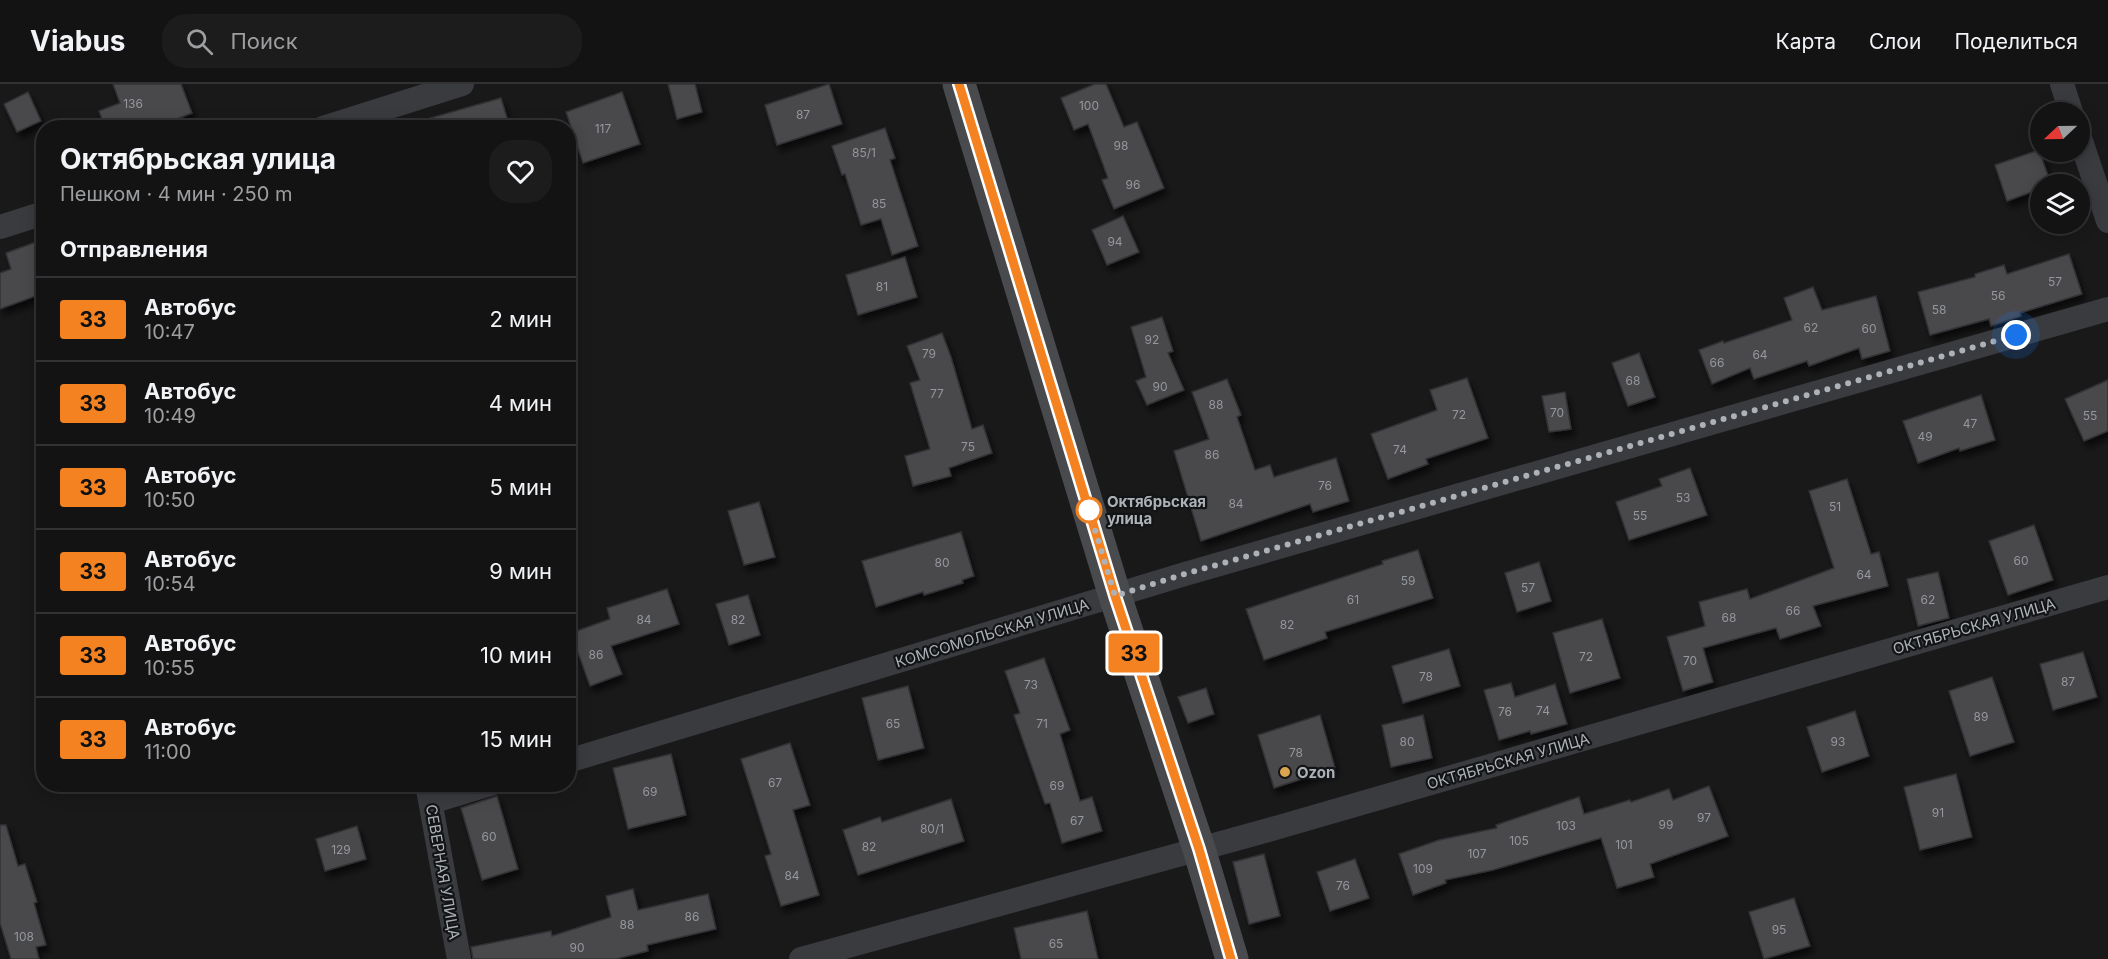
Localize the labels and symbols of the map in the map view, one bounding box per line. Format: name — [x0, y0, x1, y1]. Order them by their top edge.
house number: 136 — [123, 96, 143, 111]
house number: 100 — [1079, 98, 1099, 113]
north arrow — [2030, 102, 2090, 162]
house number: 87 — [796, 107, 810, 122]
house number: 117 — [595, 121, 611, 136]
house number: 98 — [1114, 138, 1128, 153]
house number: 85/1 — [852, 145, 876, 160]
house number: 96 — [1126, 177, 1140, 192]
house number: 85 — [872, 196, 886, 211]
house number: 94 — [1107, 234, 1123, 249]
house number: 57 — [2048, 274, 2062, 289]
house number: 81 — [876, 279, 888, 294]
house number: 56 — [1991, 288, 2005, 303]
house number: 58 — [1932, 302, 1946, 317]
house number: 62 — [1804, 320, 1818, 335]
your location — [2001, 320, 2031, 350]
house number: 60 — [1861, 321, 1877, 336]
house number: 92 — [1145, 332, 1159, 347]
house number: 79 — [922, 346, 936, 361]
house number: 64 — [1752, 347, 1768, 362]
house number: 66 — [1710, 355, 1724, 370]
house number: 68 — [1626, 373, 1640, 388]
house number: 90 — [1152, 379, 1168, 394]
house number: 77 — [930, 386, 944, 401]
house number: 88 — [1209, 397, 1223, 412]
house number: 70 — [1550, 405, 1564, 420]
house number: 72 — [1452, 407, 1466, 422]
house number: 55 — [2083, 408, 2097, 423]
house number: 47 — [1963, 416, 1977, 431]
house number: 49 — [1917, 429, 1933, 444]
house number: 75 — [961, 439, 975, 454]
house number: 74 — [1393, 442, 1407, 457]
house number: 86 — [1205, 447, 1219, 462]
house number: 76 — [1318, 478, 1332, 493]
house number: 53 — [1676, 490, 1690, 505]
place label: Октябрьская улица — [1107, 492, 1206, 528]
house number: 84 — [1228, 496, 1244, 511]
marker: Октябрьская улица — [1076, 497, 1102, 523]
house number: 51 — [1829, 499, 1841, 514]
house number: 55 — [1633, 508, 1647, 523]
house number: 60 — [2013, 553, 2029, 568]
house number: 80 — [935, 555, 950, 570]
house number: 64 — [1856, 567, 1872, 582]
house number: 59 — [1401, 573, 1415, 588]
house number: 57 — [1521, 580, 1535, 595]
house number: 61 — [1347, 592, 1359, 607]
house number: 62 — [1921, 592, 1935, 607]
street label: КОМСОМОЛЬСКАЯ УЛИЦА — [893, 594, 1091, 672]
street label: ОКТЯБРЬСКАЯ УЛИЦА — [1891, 594, 2057, 658]
house number: 66 — [1786, 603, 1800, 618]
house number: 68 — [1722, 610, 1736, 625]
house number: 84 — [636, 612, 652, 627]
house number: 82 — [731, 612, 745, 627]
house number: 82 — [1280, 617, 1294, 632]
line badge: 33 — [1107, 634, 1161, 672]
house number: 86 — [589, 647, 603, 662]
house number: 72 — [1579, 649, 1593, 664]
house number: 70 — [1683, 653, 1697, 668]
house number: 78 — [1419, 669, 1433, 684]
house number: 87 — [2061, 674, 2075, 689]
house number: 73 — [1024, 677, 1038, 692]
house number: 74 — [1536, 703, 1550, 718]
house number: 76 — [1498, 704, 1512, 719]
house number: 89 — [1974, 709, 1988, 724]
house number: 65 — [886, 716, 900, 731]
house number: 71 — [1036, 716, 1048, 731]
street label: ОКТЯБРЬСКАЯ УЛИЦА — [1425, 729, 1591, 793]
house number: 80 — [1400, 734, 1415, 749]
house number: 93 — [1831, 734, 1845, 749]
house number: 78 — [1289, 745, 1303, 760]
place label: Ozon — [1297, 763, 1335, 782]
marker: Ozon — [1278, 765, 1292, 779]
house number: 67 — [768, 775, 782, 790]
house number: 69 — [1050, 778, 1064, 793]
house number: 69 — [643, 784, 657, 799]
street label: СЕВЕРНАЯ УЛИЦА — [422, 803, 464, 941]
house number: 91 — [1932, 805, 1944, 820]
house number: 97 — [1697, 810, 1711, 825]
house number: 67 — [1070, 813, 1084, 828]
house number: 99 — [1659, 817, 1673, 832]
house number: 103 — [1556, 818, 1576, 833]
house number: 80/1 — [920, 821, 944, 836]
house number: 60 — [481, 829, 497, 844]
house number: 105 — [1509, 833, 1529, 848]
house number: 101 — [1615, 837, 1633, 852]
house number: 82 — [862, 839, 876, 854]
house number: 129 — [331, 842, 351, 857]
house number: 107 — [1467, 846, 1487, 861]
house number: 109 — [1413, 861, 1433, 876]
house number: 84 — [784, 868, 800, 883]
house number: 76 — [1336, 878, 1350, 893]
house number: 86 — [685, 909, 699, 924]
house number: 88 — [620, 917, 634, 932]
house number: 95 — [1772, 922, 1786, 937]
house number: 108 — [14, 929, 34, 944]
house number: 65 — [1049, 936, 1063, 951]
house number: 90 — [569, 940, 585, 955]

